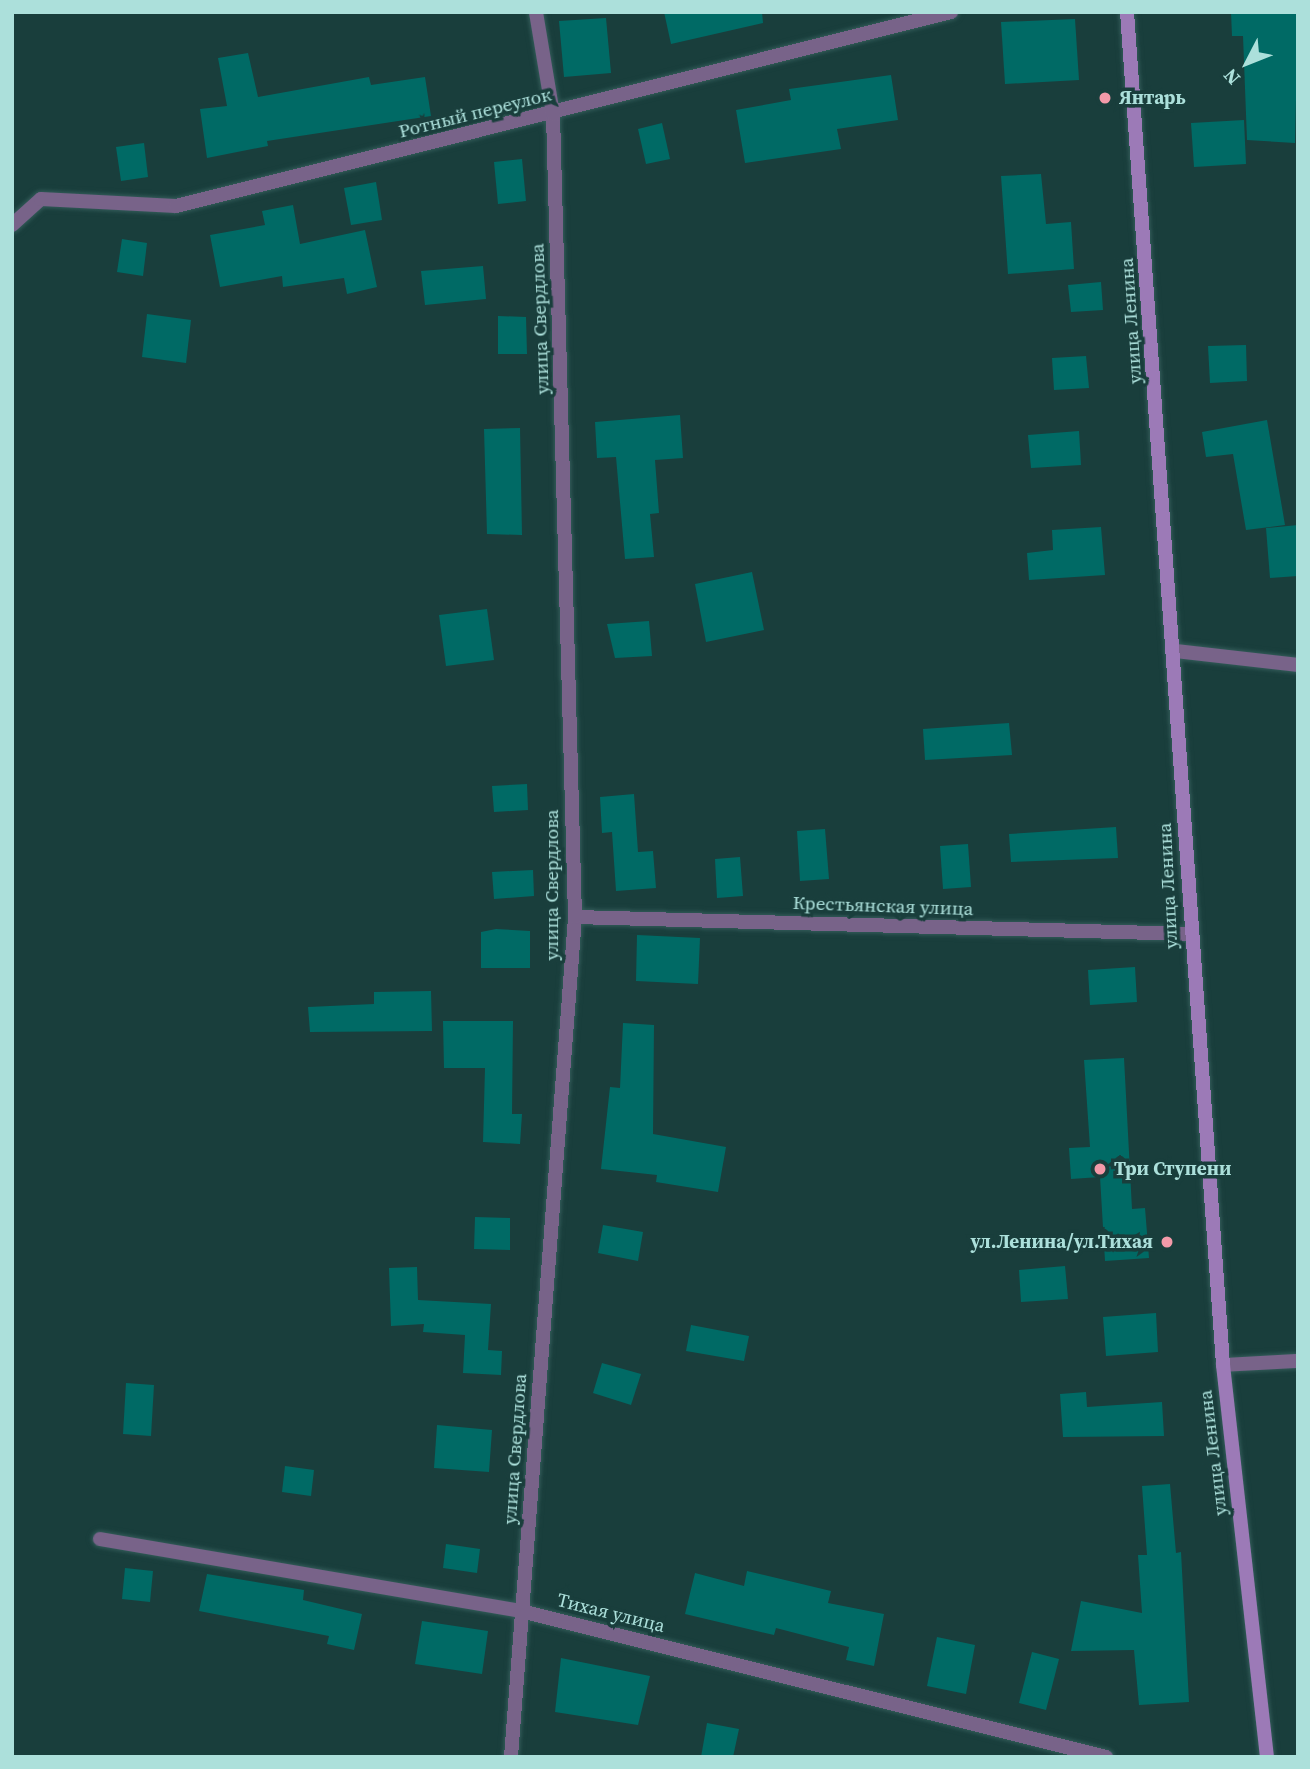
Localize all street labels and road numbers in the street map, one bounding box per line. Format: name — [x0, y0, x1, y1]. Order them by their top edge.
street label: Ротный переулок — [396, 83, 554, 143]
street label: улица Свердлова — [526, 243, 554, 395]
street label: улица Ленина — [1115, 257, 1147, 385]
street label: улица Свердлова — [541, 809, 563, 961]
street label: улица Ленина — [1153, 822, 1183, 950]
street label: Крестьянская улица — [792, 891, 974, 921]
street label: улица Свердлова — [498, 1373, 532, 1525]
street label: улица Ленина — [1194, 1389, 1232, 1517]
street label: Тихая улица — [555, 1589, 667, 1637]

